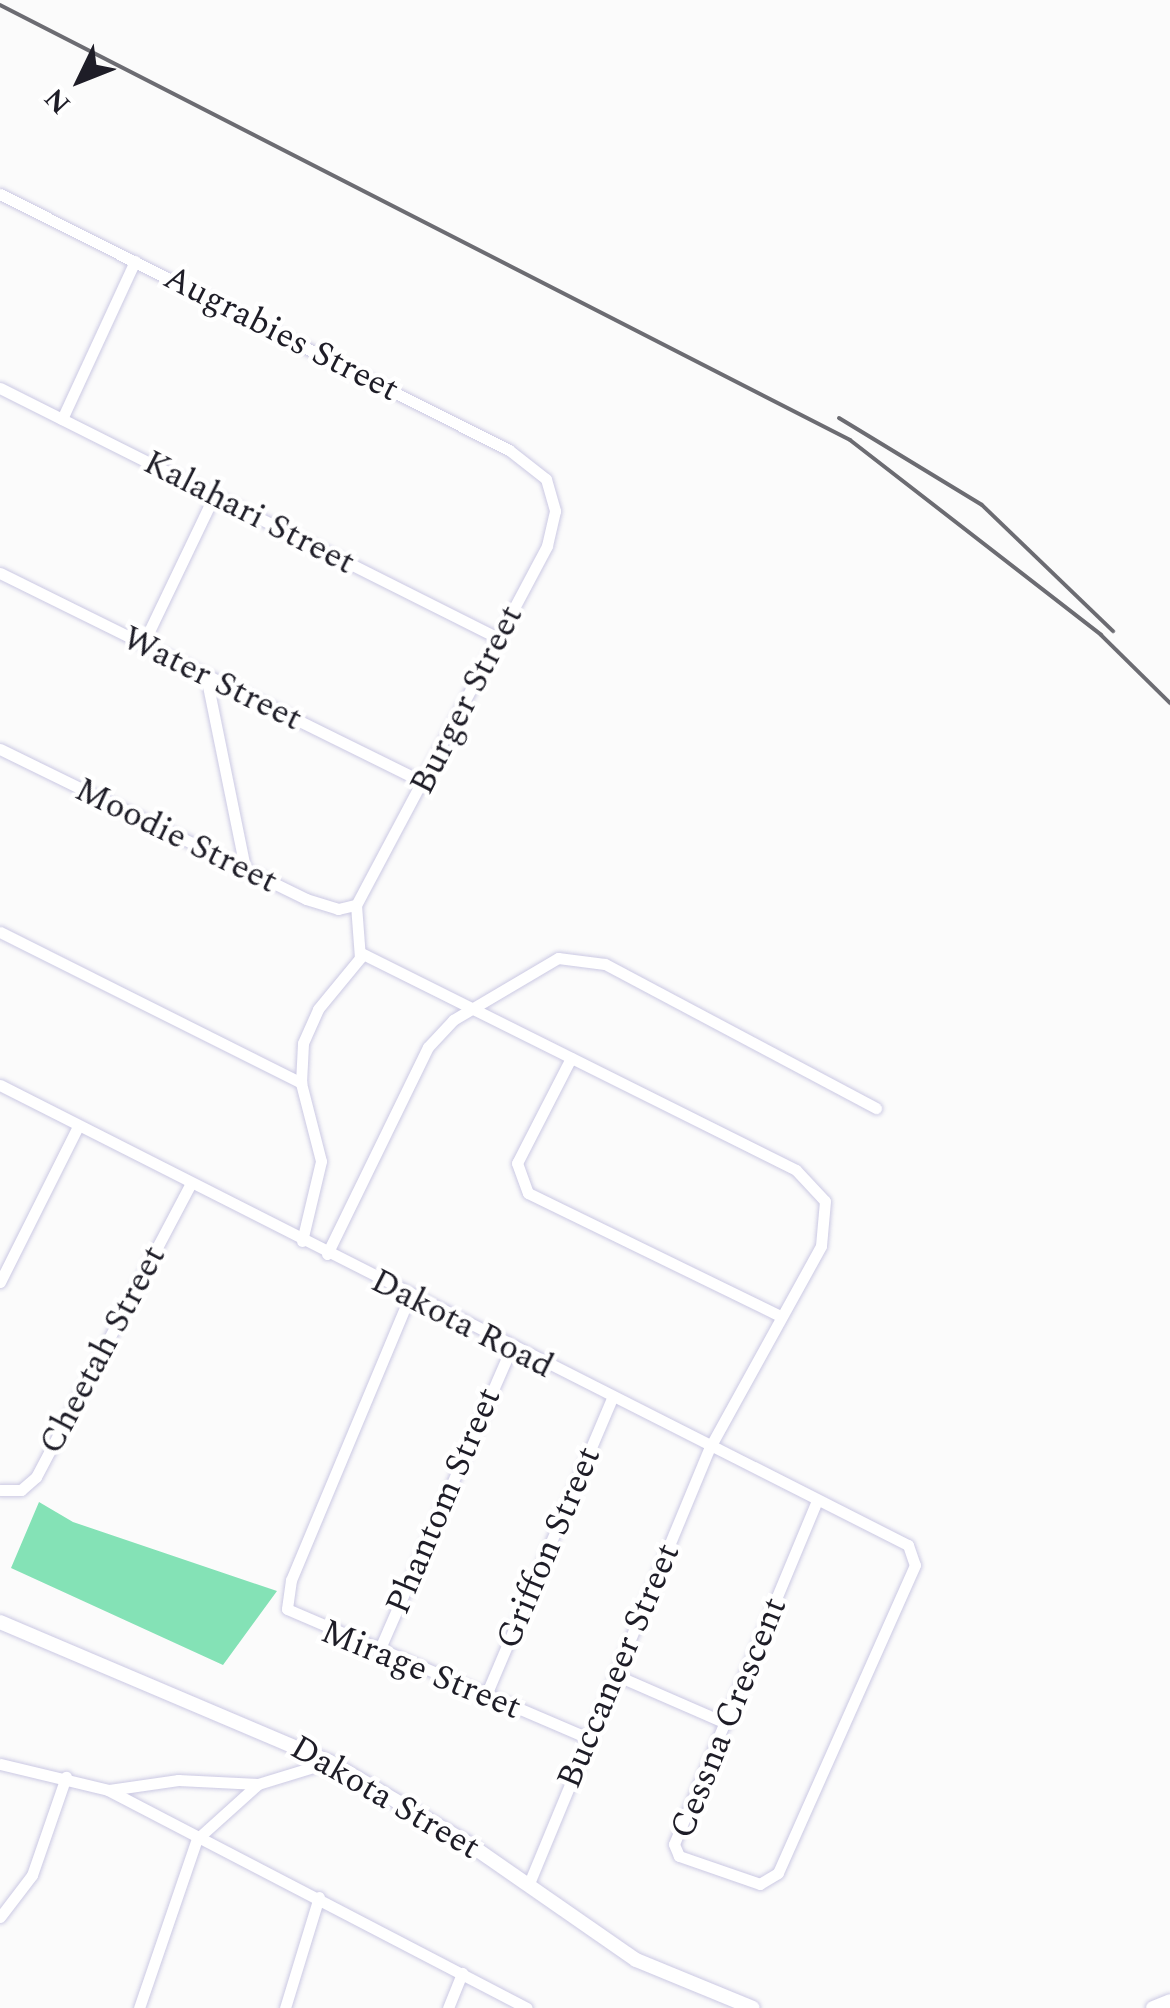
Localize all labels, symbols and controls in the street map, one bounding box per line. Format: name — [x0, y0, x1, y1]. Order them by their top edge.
north arrow — [30, 30, 130, 130]
text: N — [34, 78, 81, 124]
street label: Augrabies Street — [156, 257, 406, 411]
street label: Kalahari Street — [136, 442, 362, 584]
street label: Burger Street — [401, 598, 533, 802]
street label: Water Street — [115, 617, 309, 741]
street label: Moodie Street — [68, 769, 284, 903]
street label: Cheetah Street — [30, 1239, 176, 1461]
street label: Dakota Road — [364, 1260, 560, 1388]
street label: Phantom Street — [377, 1381, 511, 1621]
street label: Griffon Street — [488, 1441, 610, 1655]
street label: Buccaneer Street — [548, 1537, 690, 1795]
street label: Cessna Crescent — [662, 1591, 796, 1845]
street label: Mirage Street — [315, 1611, 527, 1729]
street label: Dakota Street — [283, 1727, 487, 1869]

